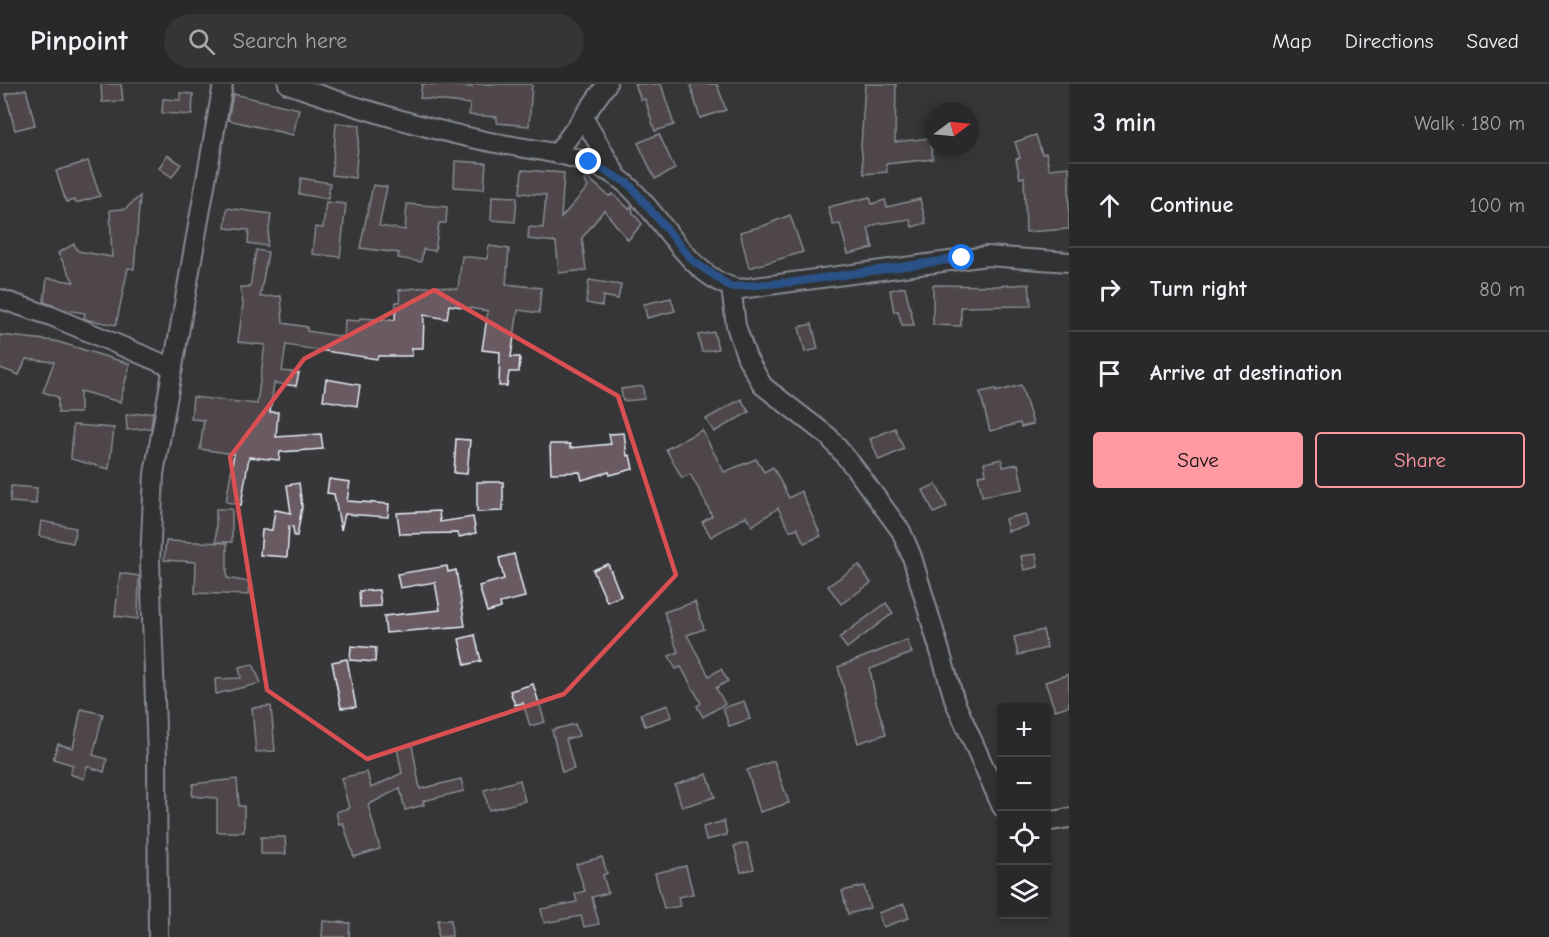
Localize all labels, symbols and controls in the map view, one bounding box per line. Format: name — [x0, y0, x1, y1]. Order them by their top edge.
search box — [164, 14, 584, 68]
text: Pinpoint — [30, 25, 128, 57]
icon: search — [185, 25, 218, 58]
text: Search here — [233, 28, 347, 54]
text: Map — [1272, 29, 1312, 53]
text: Directions — [1345, 29, 1434, 53]
text: Saved — [1467, 29, 1519, 53]
north arrow — [925, 102, 979, 156]
text: 3 min — [1093, 108, 1156, 138]
text: Walk · 180 m — [1414, 112, 1525, 135]
route end — [575, 148, 601, 174]
icon: ahead — [1093, 189, 1126, 222]
text: Continue — [1150, 192, 1233, 218]
text: 100 m — [1470, 194, 1525, 217]
route start — [948, 244, 974, 270]
icon: right — [1093, 273, 1126, 306]
text: Turn right — [1150, 276, 1247, 302]
text: 80 m — [1479, 278, 1525, 301]
icon: arrive — [1093, 357, 1126, 390]
text: Arrive at destination — [1150, 360, 1342, 386]
button: Save — [1093, 432, 1303, 488]
button: Share — [1315, 432, 1525, 488]
map controls — [997, 703, 1051, 919]
button: + — [997, 703, 1051, 757]
button: − — [997, 757, 1051, 811]
button: locate — [997, 811, 1051, 865]
button: layers — [997, 865, 1051, 919]

